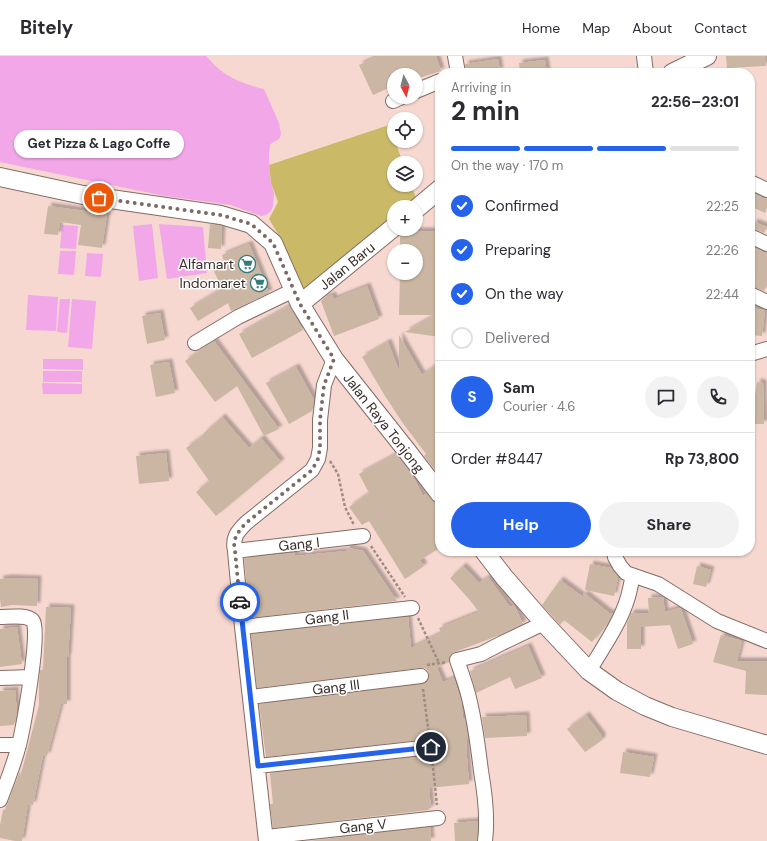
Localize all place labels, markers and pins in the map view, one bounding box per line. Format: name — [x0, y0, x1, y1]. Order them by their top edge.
callout: Get Pizza & Lago Coffe — [14, 130, 184, 158]
pin — [82, 181, 116, 215]
supermarket icon: Alfamart — [237, 254, 257, 274]
place label: Alfamart — [179, 255, 234, 273]
supermarket icon: Indomaret — [249, 273, 269, 293]
place label: Indomaret — [179, 274, 246, 292]
pin — [414, 730, 448, 764]

